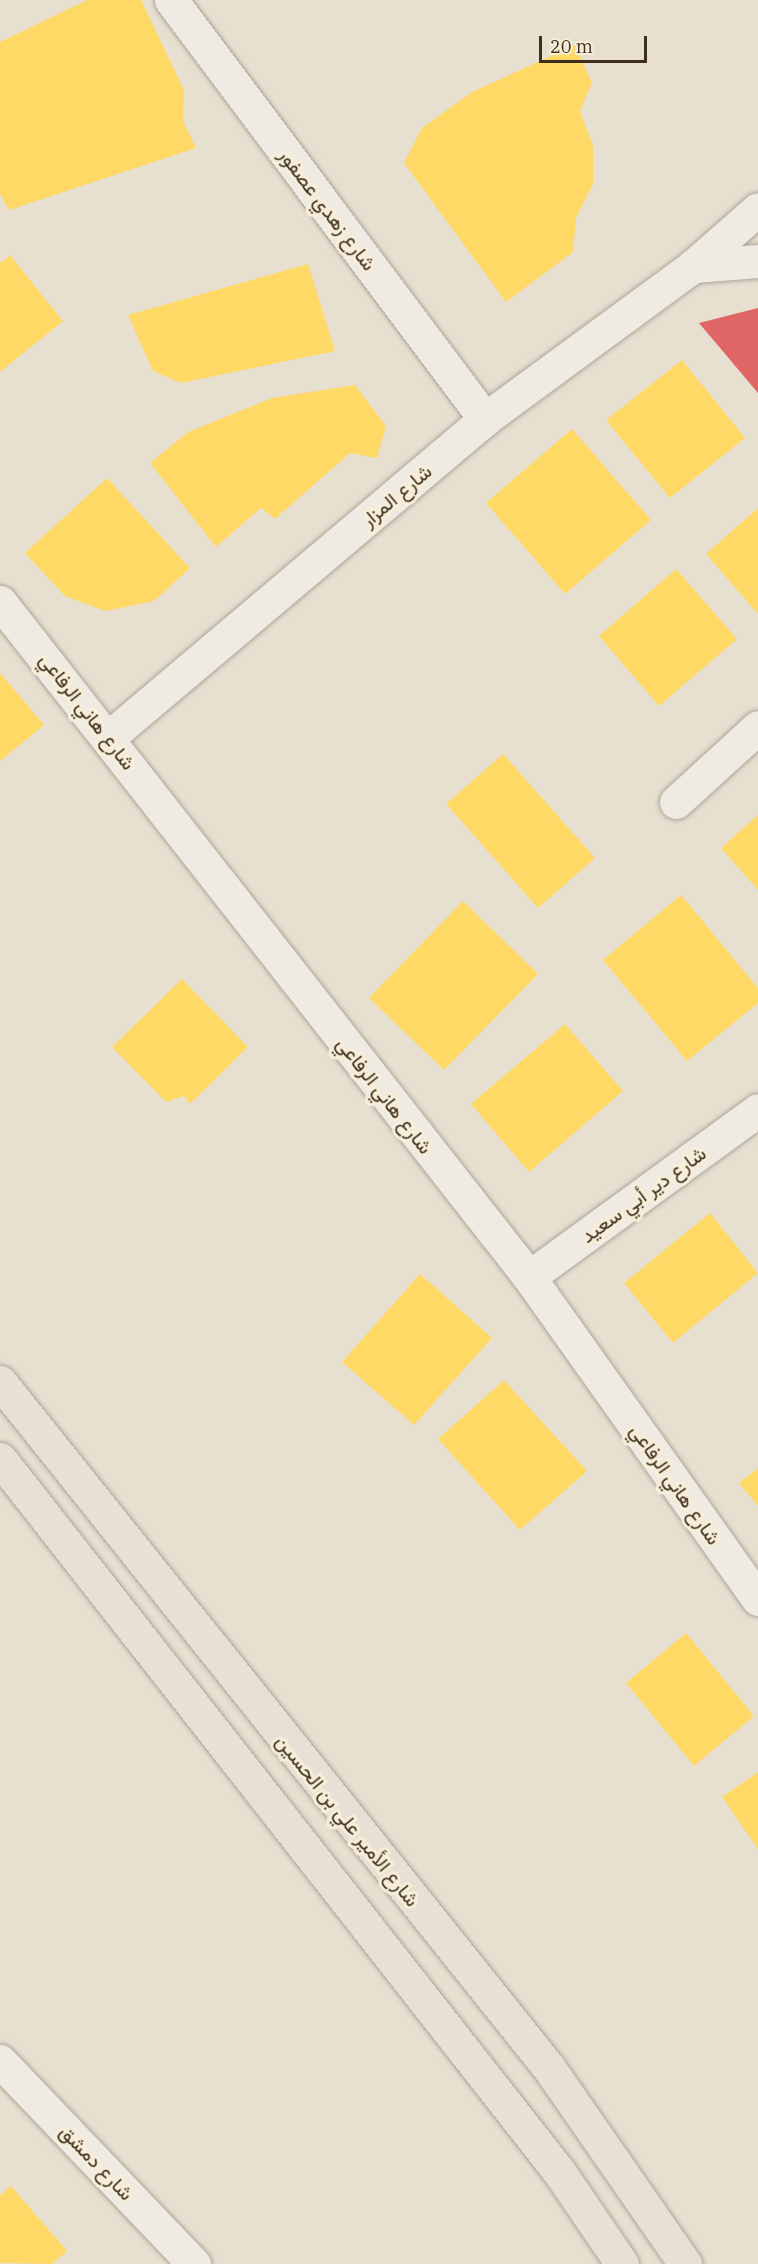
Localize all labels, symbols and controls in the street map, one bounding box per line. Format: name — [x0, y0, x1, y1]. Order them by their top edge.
scale bar — [542, 24, 650, 62]
text: 20 m — [550, 35, 593, 58]
street label: شارع زهدي عصفور — [274, 143, 382, 275]
street label: شارع المزار — [356, 459, 436, 531]
street label: شارع هاني الرفاعي — [35, 648, 141, 774]
street label: شارع هاني الرفاعي — [332, 1032, 438, 1158]
street label: شارع دير أبي سعيد — [576, 1141, 710, 1247]
street label: شارع هاني الرفاعي — [625, 1419, 727, 1549]
street label: شارع الأمير علي بن الحسين — [271, 1729, 425, 1911]
street label: شارع دمشق — [55, 2119, 139, 2205]

